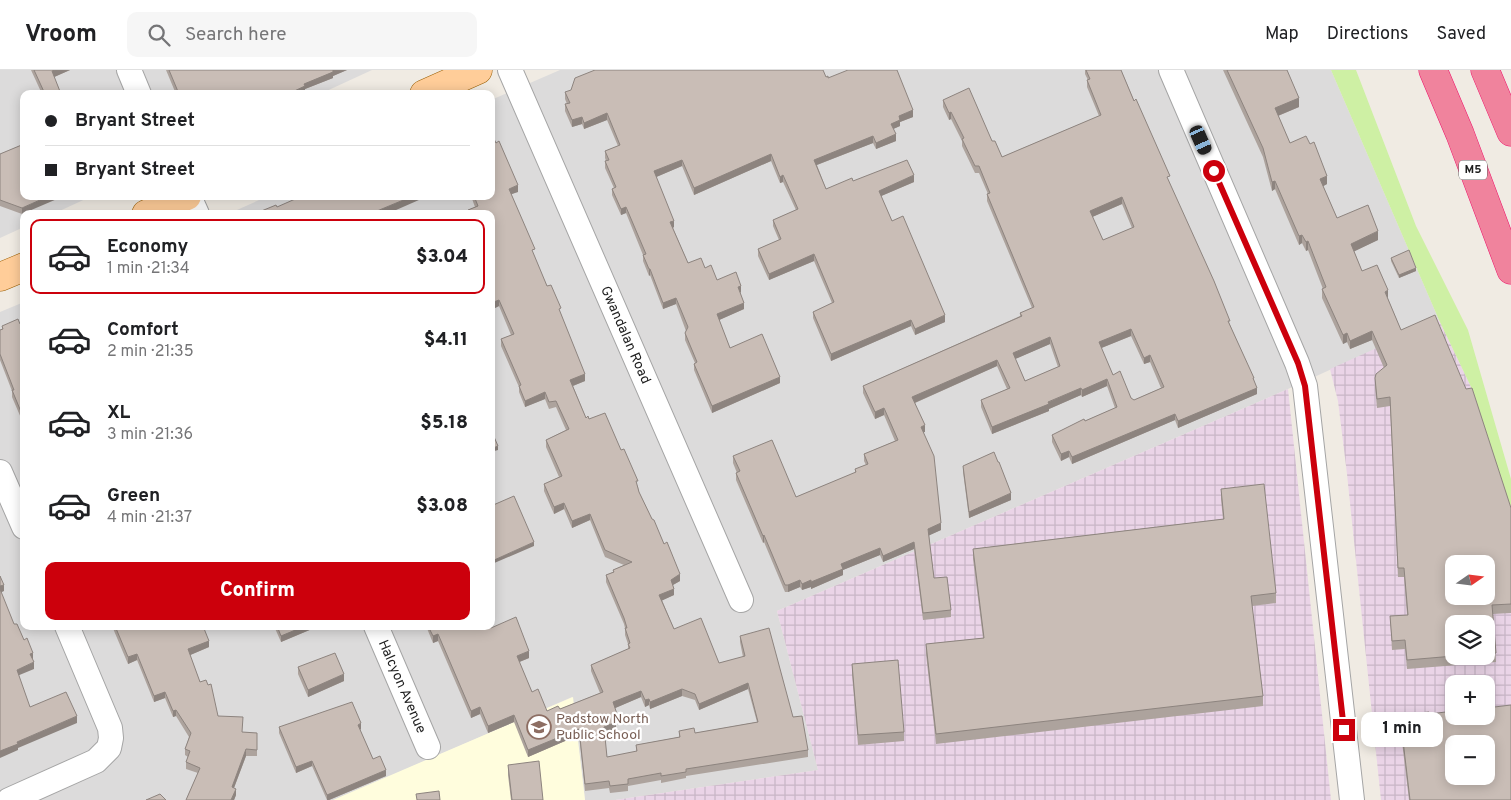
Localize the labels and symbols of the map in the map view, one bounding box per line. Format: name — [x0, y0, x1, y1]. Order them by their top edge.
car — [1188, 123, 1213, 157]
route start — [1203, 160, 1225, 182]
road number: M5 — [1459, 160, 1487, 180]
street label: Gwandalan Road — [597, 283, 654, 386]
north arrow — [1445, 555, 1495, 605]
street label: Halcyon Avenue — [374, 637, 430, 736]
place label: Padstow North Public School — [556, 711, 649, 744]
callout: 1 min — [1362, 712, 1444, 748]
school or university icon: Padstow North Public School — [526, 714, 552, 740]
route end — [1333, 719, 1355, 741]

